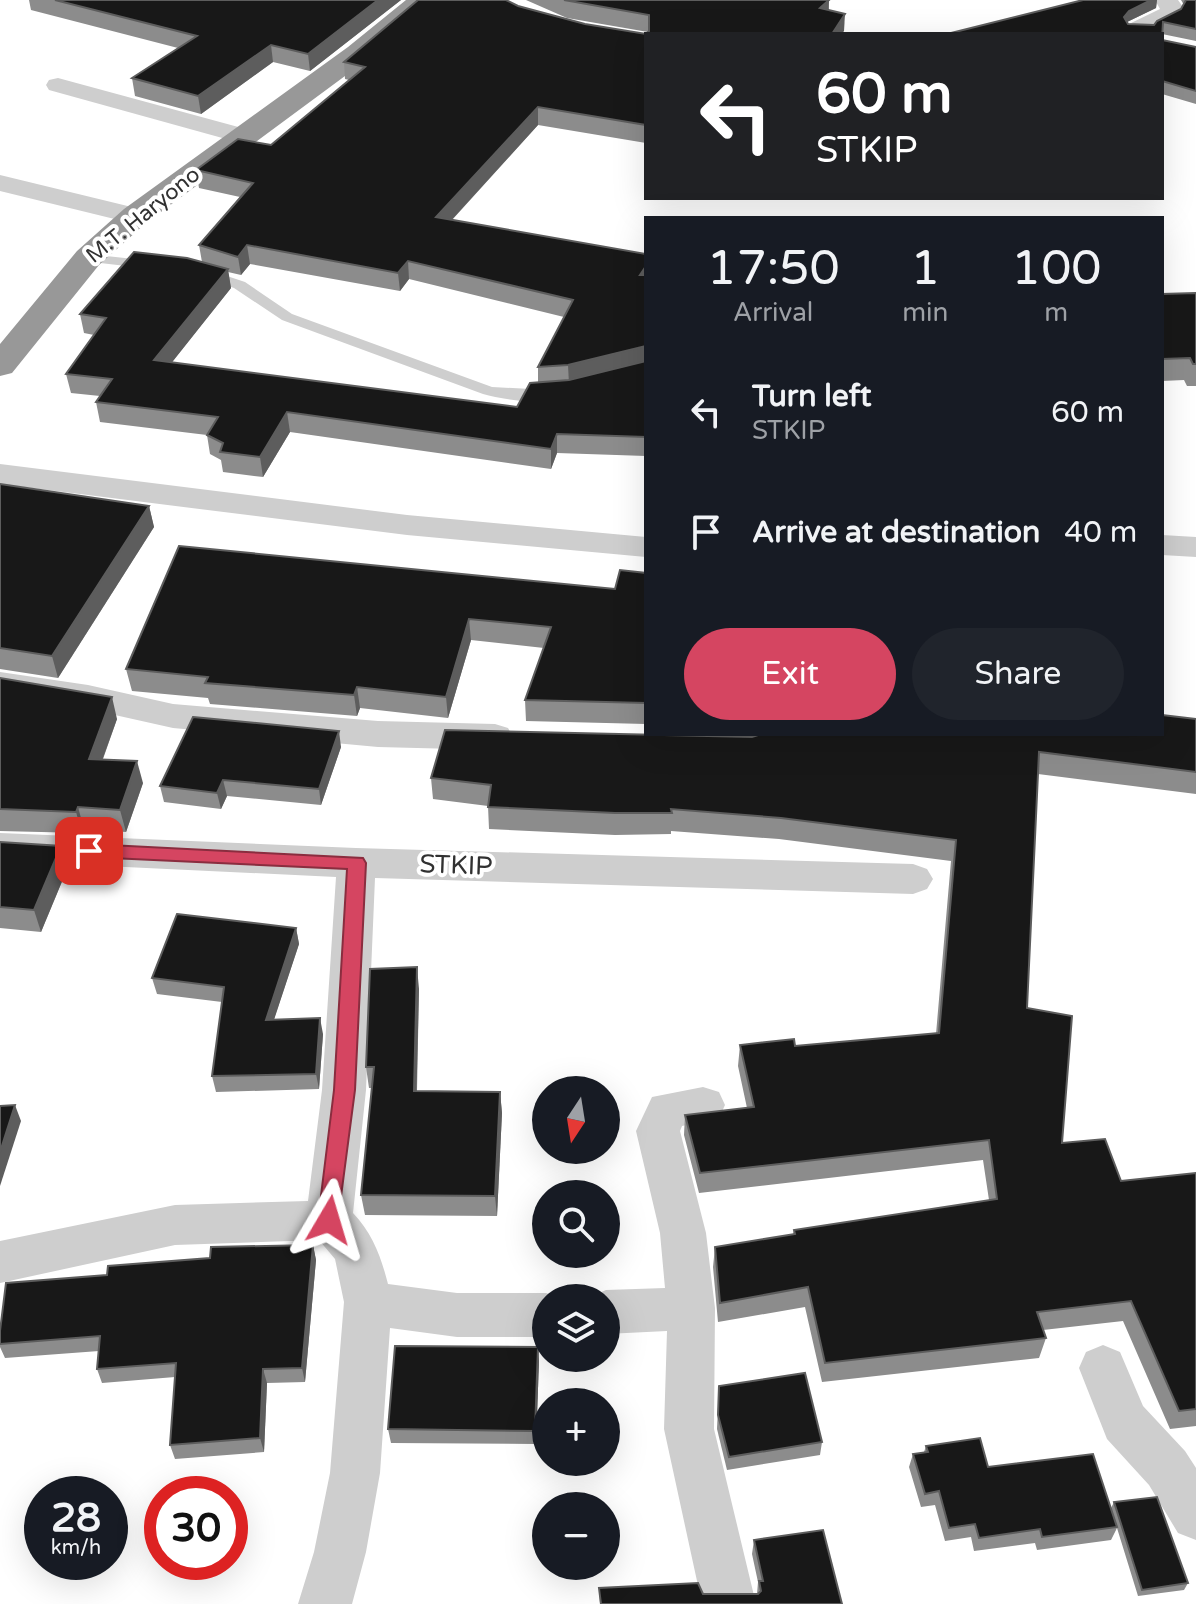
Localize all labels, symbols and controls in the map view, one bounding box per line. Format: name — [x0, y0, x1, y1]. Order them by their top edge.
text: 60 m — [816, 61, 952, 128]
icon: left — [684, 64, 788, 168]
text: STKIP — [816, 129, 917, 172]
street label: M.T. Haryono — [81, 161, 205, 269]
text: 17:50 — [707, 240, 840, 298]
text: 1 — [910, 240, 940, 298]
text: 100 — [1011, 240, 1101, 298]
text: Arrival — [733, 297, 813, 328]
text: min — [902, 297, 948, 328]
text: m — [1044, 297, 1068, 328]
text: Turn left — [752, 378, 871, 415]
icon: left — [684, 390, 728, 434]
text: 60 m — [1051, 394, 1124, 431]
text: STKIP — [752, 415, 825, 446]
icon: arrive — [684, 510, 728, 554]
text: Arrive at destination — [752, 514, 1040, 551]
text: 40 m — [1064, 514, 1137, 551]
button: Exit — [684, 628, 896, 720]
button: Share — [912, 628, 1124, 720]
pin — [55, 817, 123, 885]
icon: arrive — [67, 829, 111, 873]
street label: STKIP — [419, 848, 493, 882]
north arrow — [532, 1076, 620, 1164]
map controls — [532, 1076, 620, 1580]
position arrow — [287, 1178, 371, 1262]
button: search — [532, 1180, 620, 1268]
button: layers — [532, 1284, 620, 1372]
button: + — [532, 1388, 620, 1476]
speed limit sign: 30 — [144, 1476, 248, 1580]
button: − — [532, 1492, 620, 1580]
text: 28 — [51, 1494, 101, 1542]
text: km/h — [51, 1536, 101, 1560]

